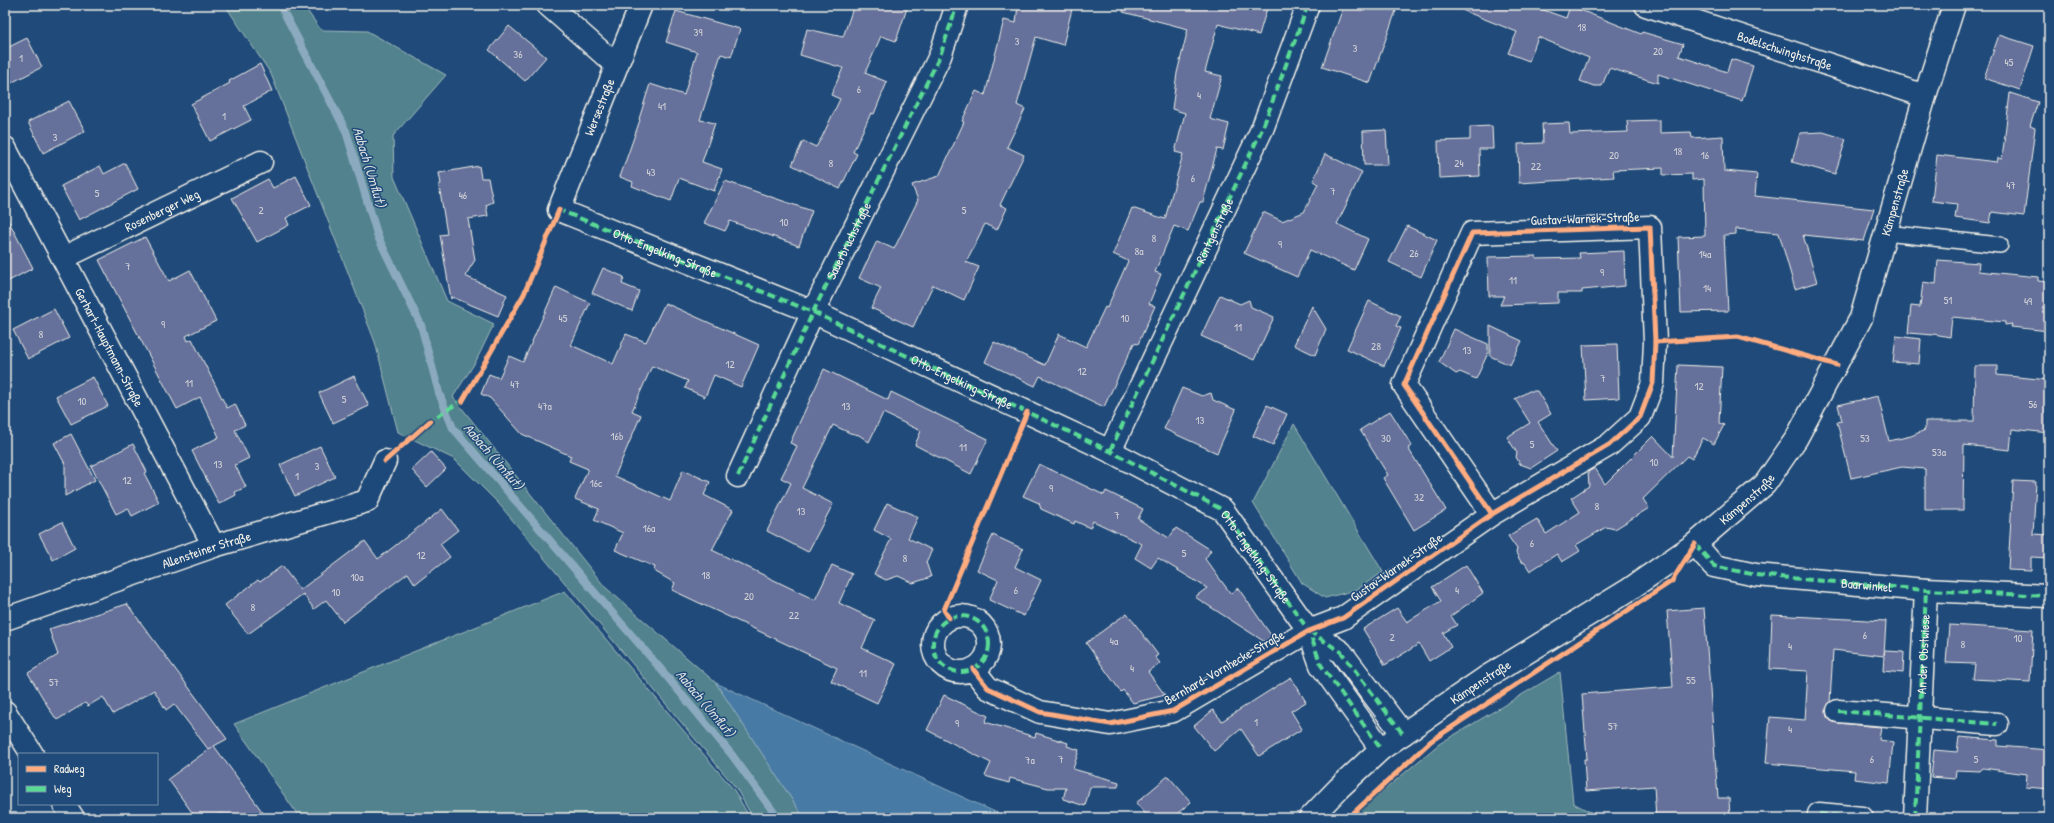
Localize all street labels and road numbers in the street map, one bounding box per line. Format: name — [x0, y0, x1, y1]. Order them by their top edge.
street label: Bodelschwinghstraße — [1735, 26, 1835, 74]
street label: Wersestraße — [579, 76, 619, 138]
street label: Kämpenstraße — [1876, 166, 1913, 238]
street label: Rosenberger Weg — [122, 184, 202, 236]
street label: Röntgenstraße — [1191, 195, 1237, 266]
street label: Sauerbruchstraße — [822, 199, 875, 282]
street label: Gustav-Warnek-Straße — [1530, 207, 1640, 229]
street label: Otto-Engelking-Straße — [610, 224, 720, 282]
street label: Gerhart-Hauptmann-Straße — [71, 285, 148, 410]
street label: Otto-Engelking-Straße — [908, 350, 1016, 413]
street label: Kämpenstraße — [1715, 470, 1779, 529]
street label: Otto-Engelking-Straße — [1217, 506, 1295, 607]
street label: Allensteiner Straße — [160, 527, 253, 572]
street label: Gustav-Warnek-Straße — [1346, 528, 1446, 606]
street label: Baarwinkel — [1840, 574, 1893, 596]
street label: An der Obstwiese — [1912, 614, 1934, 695]
street label: Bernhard-Vornhecke-Straße — [1161, 625, 1287, 709]
street label: Kämpenstraße — [1446, 655, 1514, 708]

